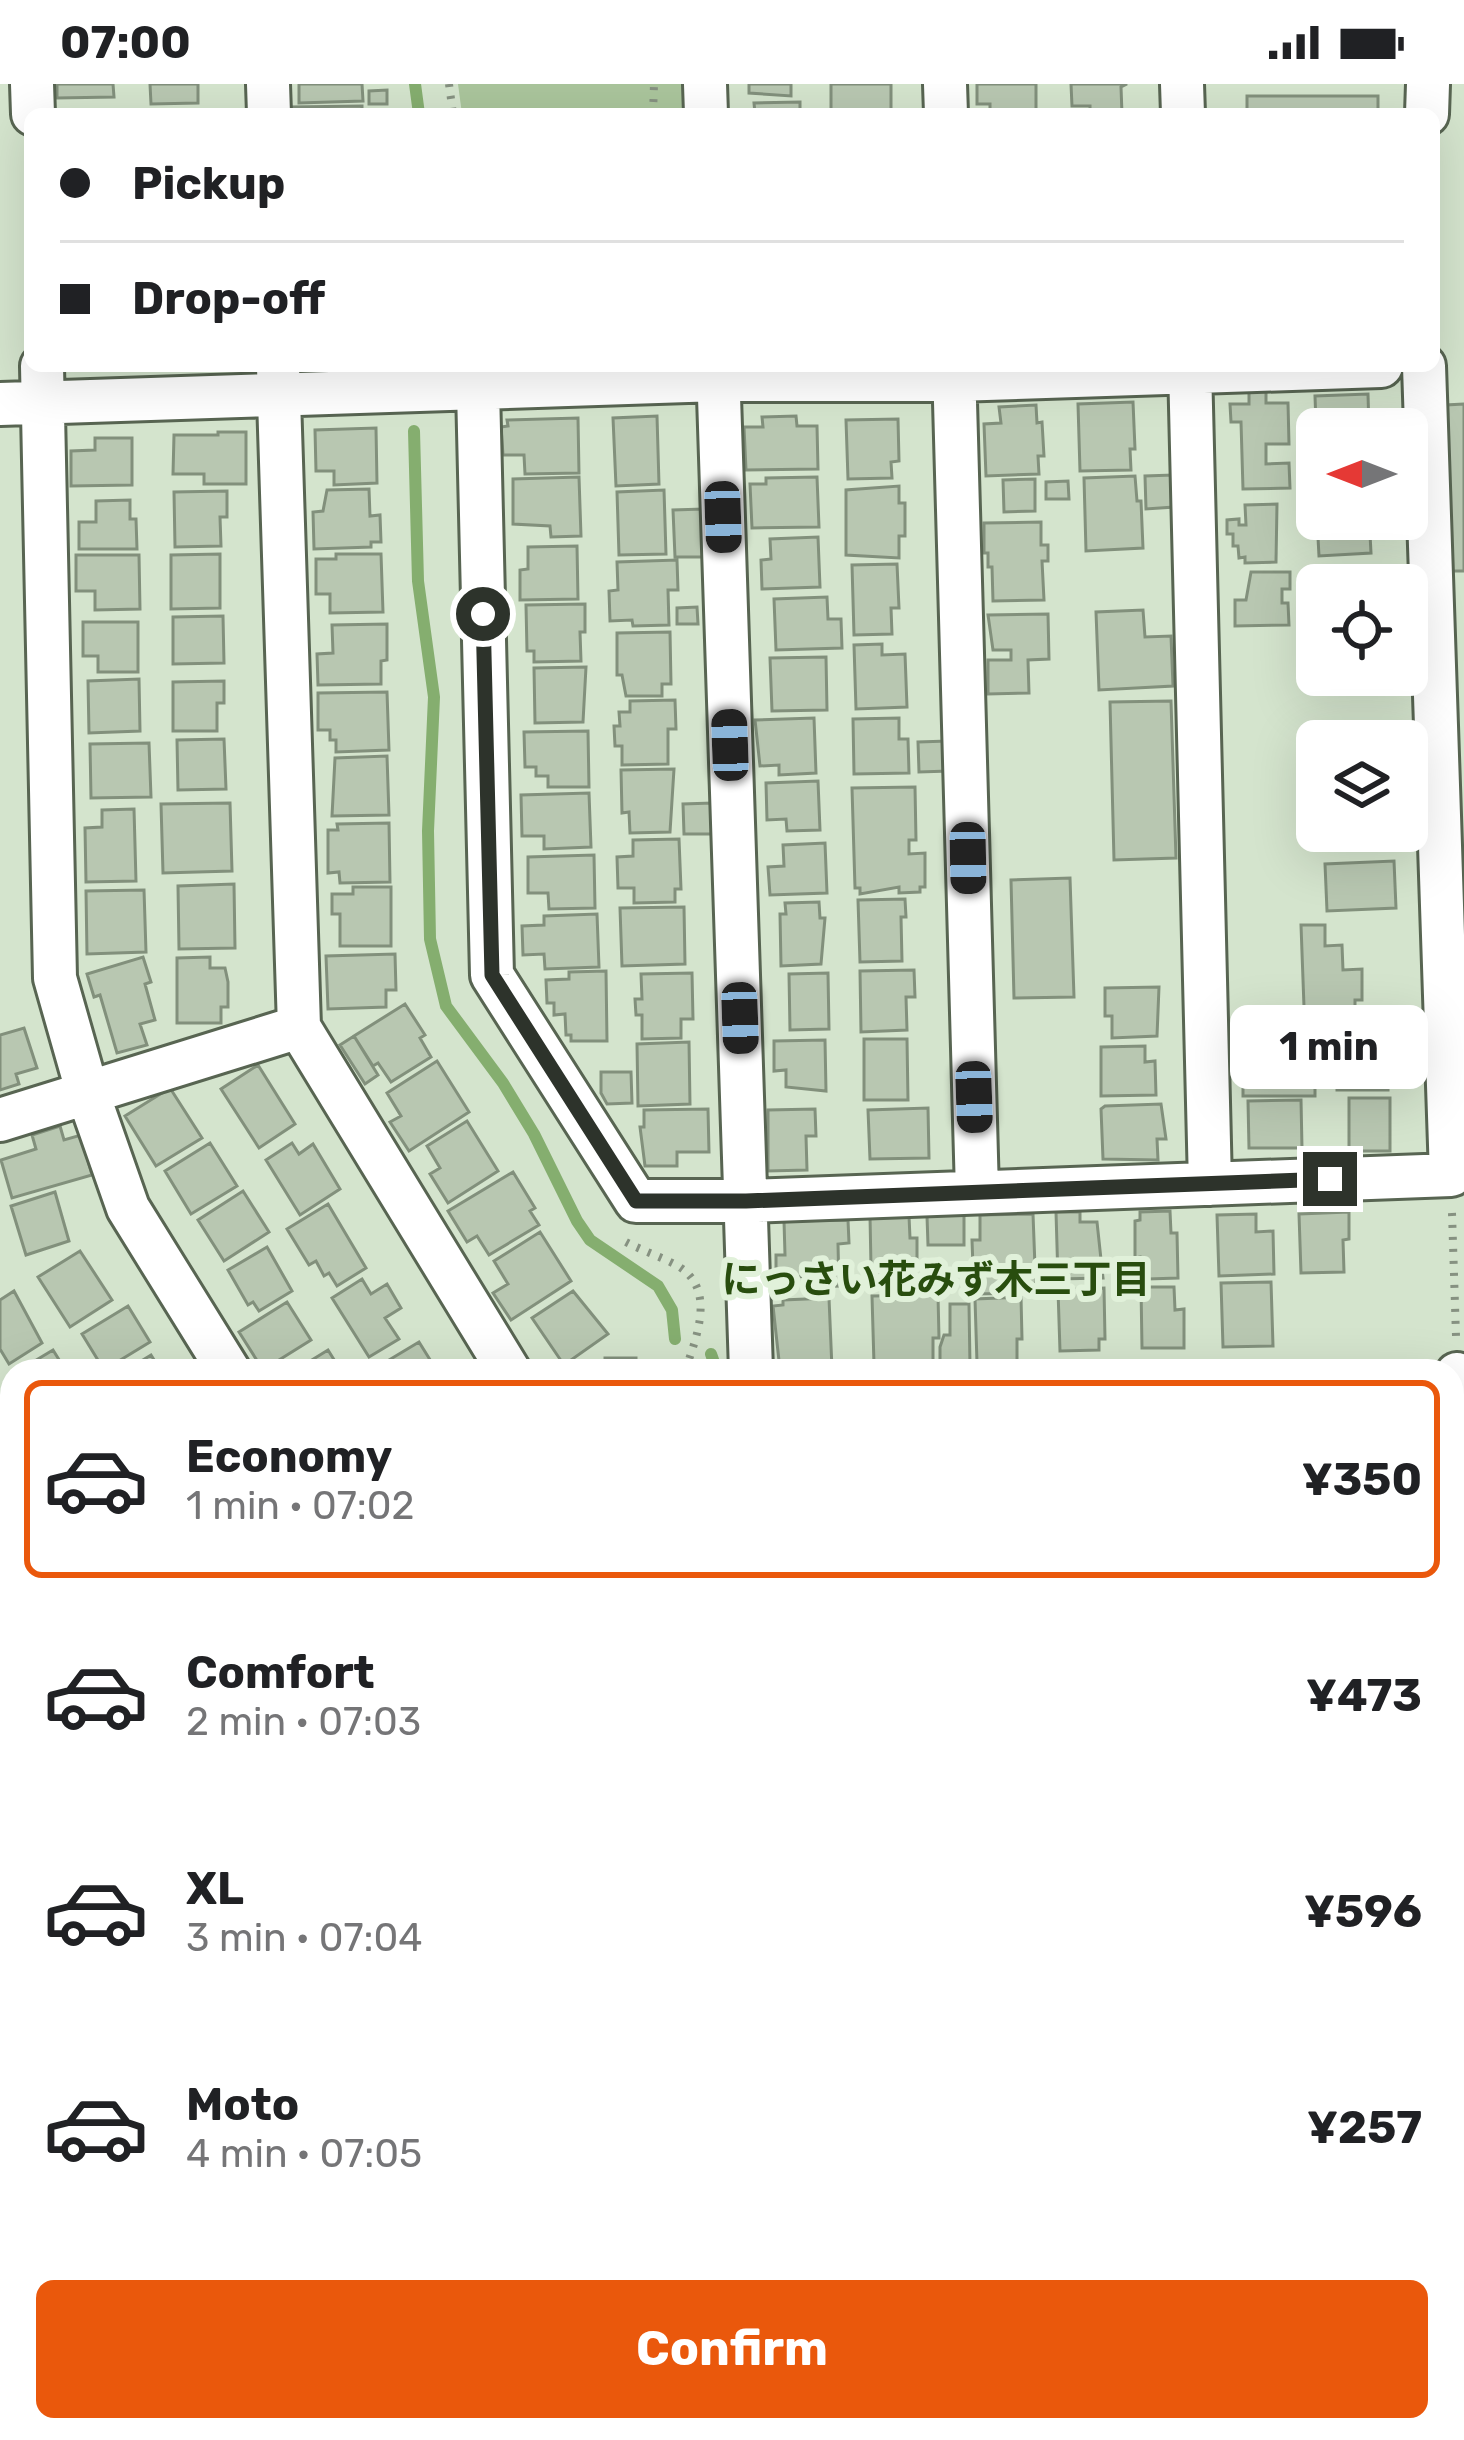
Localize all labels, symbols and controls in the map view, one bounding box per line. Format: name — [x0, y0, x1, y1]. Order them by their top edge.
text: 07:00 — [60, 16, 191, 69]
text: Pickup — [132, 157, 285, 210]
text: Drop-off — [132, 272, 325, 325]
north arrow — [1296, 408, 1428, 540]
map controls — [1296, 408, 1428, 852]
car — [704, 480, 742, 554]
button: locate — [1296, 564, 1428, 696]
route start — [456, 587, 510, 641]
car — [711, 708, 749, 782]
button: layers — [1296, 720, 1428, 852]
car — [949, 822, 987, 894]
car — [721, 981, 759, 1055]
callout: 1 min — [1231, 1005, 1429, 1089]
text: 1 min — [1279, 1024, 1379, 1070]
car — [955, 1060, 993, 1134]
route end — [1303, 1152, 1357, 1206]
district label: にっさい花みず木三丁目 — [721, 1257, 1151, 1303]
icon: car — [42, 1425, 150, 1533]
text: Economy — [186, 1430, 392, 1483]
text: ¥350 — [1302, 1453, 1422, 1506]
text: 1 min · 07:02 — [186, 1483, 414, 1529]
icon: car — [42, 1641, 150, 1749]
text: Comfort — [186, 1646, 375, 1699]
text: ¥473 — [1306, 1669, 1422, 1722]
text: 2 min · 07:03 — [186, 1699, 421, 1745]
icon: car — [42, 1857, 150, 1965]
text: XL — [186, 1862, 244, 1915]
text: ¥596 — [1304, 1885, 1422, 1938]
text: 3 min · 07:04 — [186, 1915, 422, 1961]
icon: car — [42, 2073, 150, 2181]
text: Moto — [186, 2078, 299, 2131]
text: ¥257 — [1307, 2101, 1422, 2154]
text: 4 min · 07:05 — [186, 2131, 422, 2177]
button: Confirm — [36, 2280, 1428, 2418]

